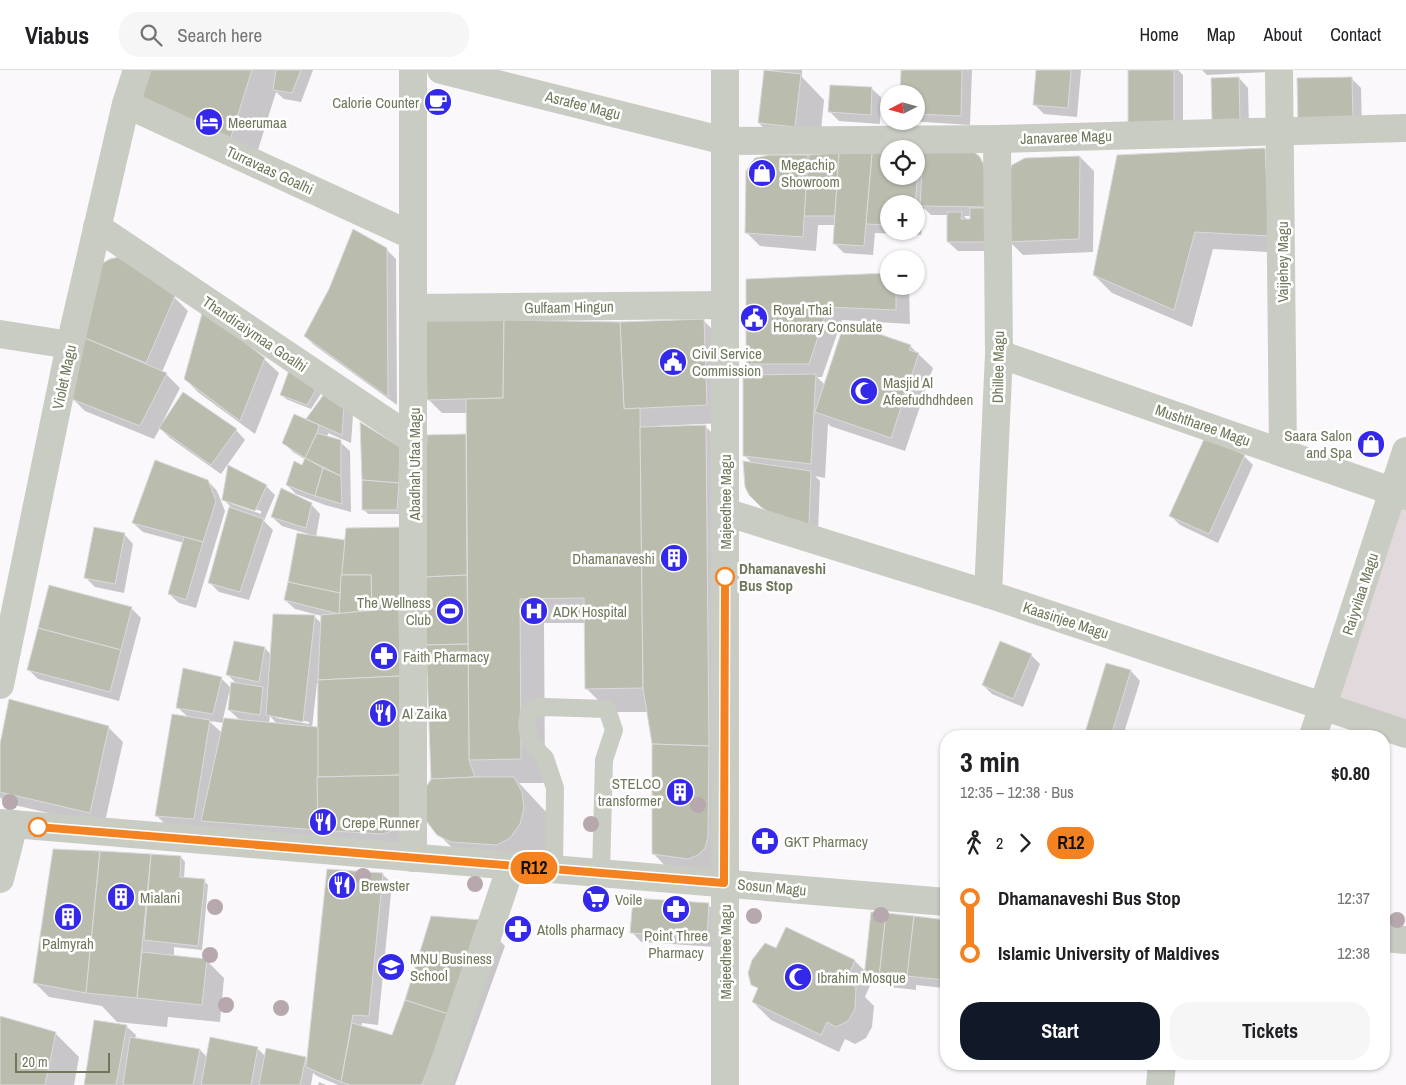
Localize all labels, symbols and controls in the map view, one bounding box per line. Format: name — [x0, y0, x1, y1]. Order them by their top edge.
search box — [119, 12, 469, 57]
text: Viabus — [25, 19, 89, 51]
icon: search — [137, 21, 165, 49]
text: Search here — [177, 22, 262, 48]
text: Home — [1139, 22, 1179, 47]
text: Map — [1207, 22, 1236, 47]
text: About — [1264, 22, 1302, 47]
text: Contact — [1330, 22, 1381, 47]
street label: Asrafee Magu — [542, 85, 623, 124]
north arrow — [880, 85, 925, 130]
map controls — [880, 85, 925, 295]
cafe icon: Calorie Counter — [423, 87, 453, 117]
place label: Calorie Counter — [332, 92, 419, 113]
hotel icon: Meerumaa — [194, 107, 224, 137]
place label: Meerumaa — [228, 112, 287, 133]
street label: Janavaree Magu — [1020, 125, 1112, 149]
button: locate — [880, 140, 925, 185]
street label: Turravaas Goalhi — [223, 141, 317, 199]
place label: Megachip Showroom — [781, 154, 840, 192]
shop icon: Megachip Showroom — [747, 158, 777, 188]
button: + — [880, 195, 925, 240]
street label: Vaijehey Magu — [1272, 221, 1293, 303]
button: − — [880, 250, 925, 295]
street label: Thandiraiymaa Goalhi — [198, 291, 312, 377]
street label: Gulfaam Hingun — [524, 296, 614, 318]
place label: Royal Thai Honorary Consulate — [773, 299, 883, 337]
public building icon: Royal Thai Honorary Consulate — [739, 303, 769, 333]
street label: Dhillee Magu — [987, 331, 1009, 403]
street label: Violet Magu — [47, 343, 81, 411]
place label: Civil Service Commission — [692, 343, 762, 381]
public building icon: Civil Service Commission — [658, 347, 688, 377]
place label: Masjid Al Afeefudhdhdeen — [882, 372, 973, 410]
mosque icon: Masjid Al Afeefudhdhdeen — [849, 376, 879, 406]
street label: Mushtharee Magu — [1153, 399, 1253, 451]
street label: Abadhah Ufaa Magu — [404, 408, 425, 521]
place label: Saara Salon and Spa — [1284, 425, 1352, 463]
shop icon: Saara Salon and Spa — [1356, 429, 1386, 459]
street label: Majeedhee Magu — [715, 454, 736, 550]
building icon: Dhamanaveshi — [659, 543, 689, 573]
place label: Dhamanaveshi — [572, 548, 655, 569]
street label: Raiyvilaa Magu — [1337, 550, 1383, 638]
place label: Dhamanaveshi Bus Stop — [739, 558, 826, 596]
marker: Dhamanaveshi Bus Stop — [715, 567, 735, 587]
place label: The Wellness Club — [357, 592, 431, 630]
sports icon: The Wellness Club — [435, 596, 465, 626]
hospital icon: ADK Hospital — [519, 596, 549, 626]
street label: Kaasinjee Magu — [1020, 596, 1112, 644]
place label: ADK Hospital — [552, 601, 627, 622]
pharmacy icon: Faith Pharmacy — [369, 641, 399, 671]
place label: Faith Pharmacy — [403, 646, 490, 667]
restaurant icon: Al Zaika — [368, 698, 398, 728]
place label: Al Zaika — [401, 703, 447, 724]
text: 3 min — [960, 743, 1020, 781]
text: $0.80 — [1331, 760, 1370, 786]
place label: STELCO transformer — [598, 773, 661, 811]
building icon: STELCO transformer — [665, 777, 695, 807]
text: 12:35 – 12:38 · Bus — [960, 781, 1074, 803]
restaurant icon: Crepe Runner — [308, 807, 338, 837]
place label: Crepe Runner — [342, 812, 419, 833]
unlabelled marker — [28, 817, 48, 837]
pharmacy icon: GKT Pharmacy — [750, 826, 780, 856]
icon: walk — [960, 829, 988, 857]
icon: forward — [1011, 829, 1039, 857]
text: R12 — [1057, 830, 1084, 855]
place label: GKT Pharmacy — [784, 831, 869, 852]
text: 2 — [996, 832, 1003, 854]
line badge: R12 — [505, 852, 563, 884]
text: R12 — [520, 855, 548, 880]
restaurant icon: Brewster — [327, 870, 357, 900]
street label: Sosun Magu — [737, 874, 807, 900]
place label: Brewster — [361, 875, 410, 896]
building icon: Mialani — [106, 882, 136, 912]
supermarket icon: Voile — [581, 884, 611, 914]
text: Dhamanaveshi Bus Stop — [998, 885, 1181, 911]
place label: Mialani — [140, 887, 180, 908]
text: 12:37 — [1337, 887, 1370, 909]
place label: Voile — [615, 889, 643, 910]
pharmacy icon: Point Three Pharmacy — [661, 894, 691, 924]
building icon: Palmyrah — [53, 902, 83, 932]
street label: Majeedhee Magu — [715, 904, 736, 1000]
pharmacy icon: Atolls pharmacy — [503, 914, 533, 944]
place label: Atolls pharmacy — [536, 919, 625, 940]
place label: Point Three Pharmacy — [644, 925, 708, 963]
place label: Palmyrah — [42, 933, 94, 954]
text: Islamic University of Maldives — [998, 940, 1220, 966]
text: 12:38 — [1337, 942, 1370, 964]
place label: MNU Business School — [410, 948, 492, 986]
school or university icon: MNU Business School — [376, 952, 406, 982]
mosque icon: Ibrahim Mosque — [783, 962, 813, 992]
place label: Ibrahim Mosque — [817, 967, 906, 988]
button: Start — [960, 1002, 1160, 1060]
button: Tickets — [1170, 1002, 1370, 1060]
scale bar — [15, 1050, 110, 1073]
text: 20 m — [22, 1053, 48, 1071]

